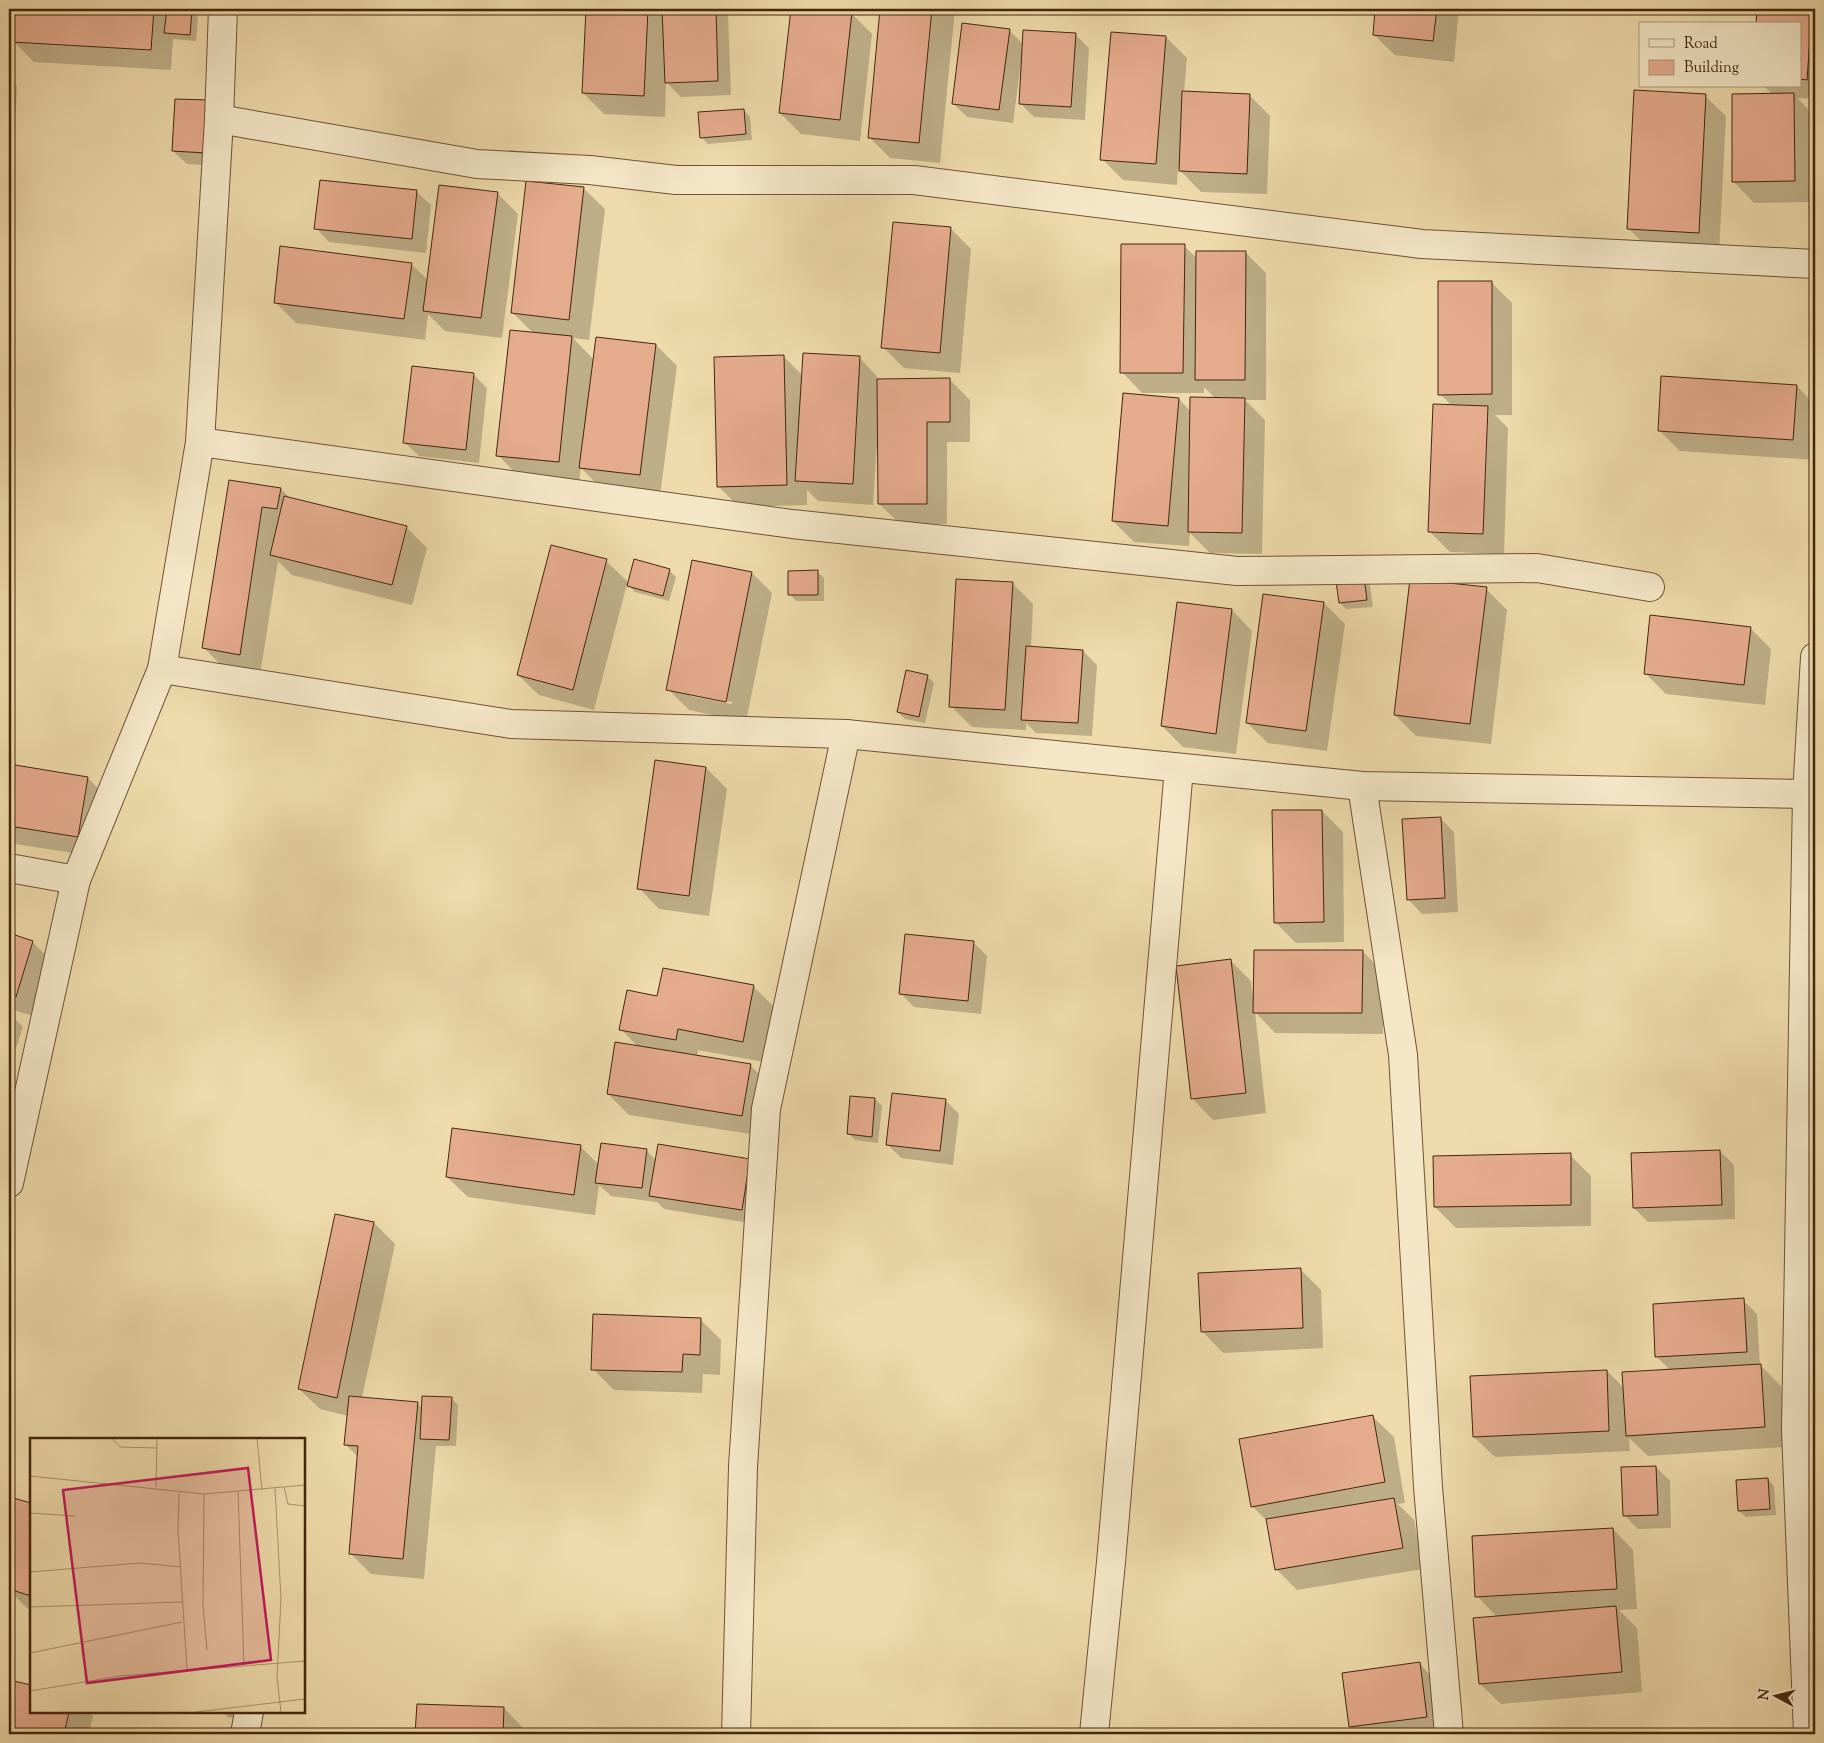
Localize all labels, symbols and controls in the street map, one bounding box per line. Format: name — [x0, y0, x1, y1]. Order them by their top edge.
legend — [1639, 22, 1802, 88]
text: Road — [1684, 34, 1718, 55]
text: Building — [1684, 58, 1739, 79]
inset map — [30, 1438, 305, 1713]
north arrow — [1752, 1670, 1802, 1720]
text: N — [1754, 1688, 1776, 1701]

